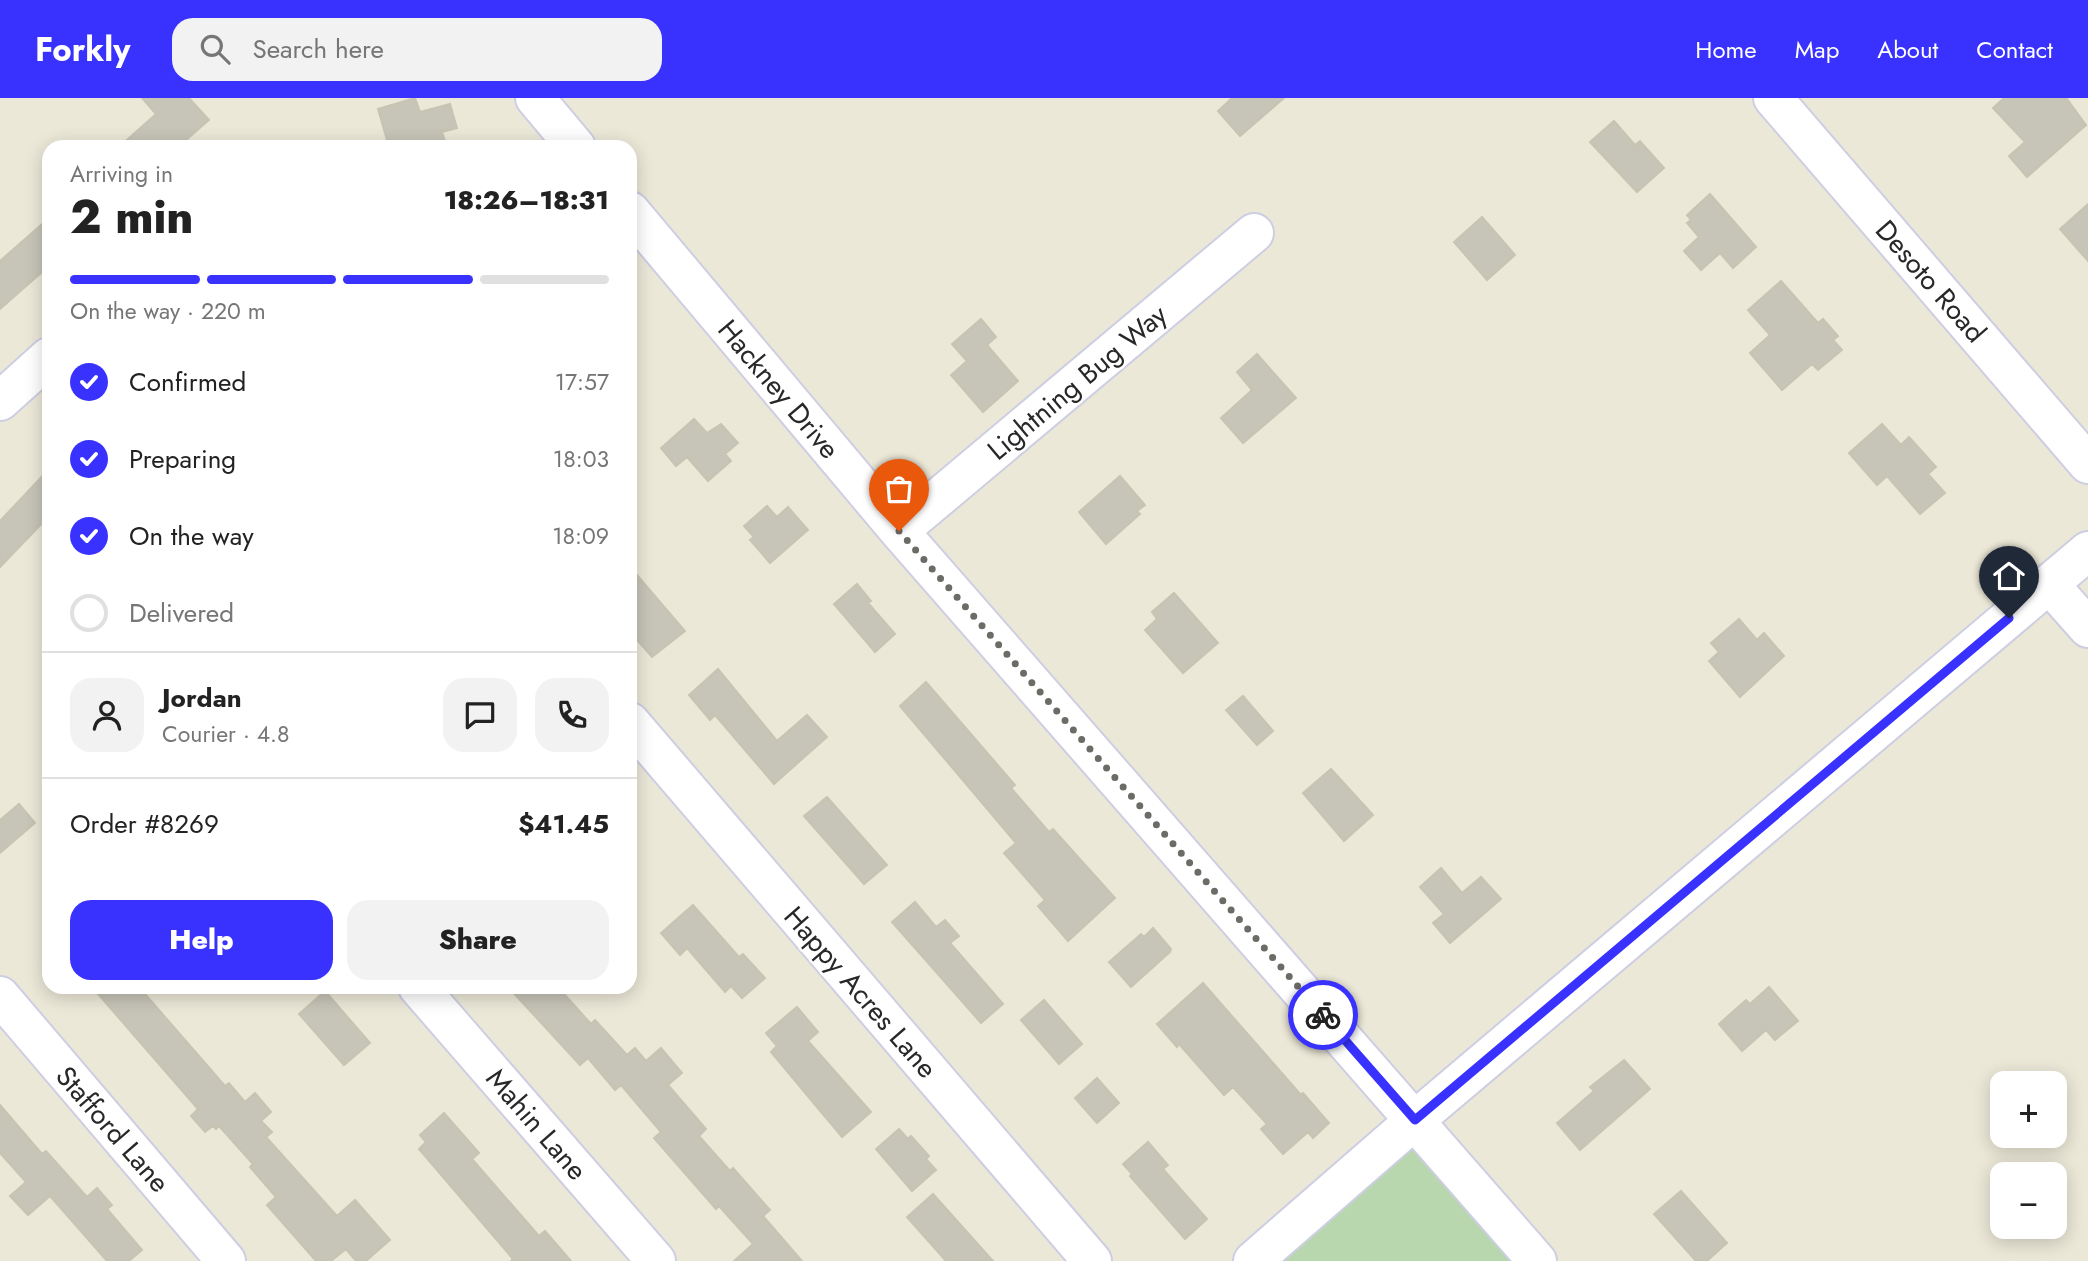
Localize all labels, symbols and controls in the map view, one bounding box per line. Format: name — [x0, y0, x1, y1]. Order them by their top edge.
search box — [172, 18, 662, 81]
text: Forkly — [35, 26, 130, 73]
icon: search — [196, 30, 234, 68]
text: Search here — [252, 30, 384, 68]
text: Home — [1695, 32, 1757, 67]
text: Map — [1795, 32, 1839, 67]
text: About — [1877, 32, 1938, 67]
text: Contact — [1976, 32, 2053, 67]
text: Arriving in — [70, 157, 173, 191]
text: 18:26–18:31 — [444, 181, 609, 219]
text: 2 min — [70, 184, 194, 250]
street label: Desoto Road — [1866, 211, 1996, 352]
text: On the way · 220 m — [70, 294, 266, 328]
street label: Lightning Bug Way — [979, 294, 1177, 470]
street label: Hackney Drive — [708, 311, 849, 468]
icon: check — [70, 363, 108, 401]
text: Confirmed — [129, 363, 246, 401]
text: 17:57 — [555, 365, 609, 399]
icon: check — [70, 440, 108, 478]
text: Preparing — [129, 440, 236, 478]
text: 18:03 — [553, 442, 609, 476]
pin — [869, 459, 929, 531]
icon: bag — [880, 470, 918, 508]
icon: check — [70, 517, 108, 555]
text: On the way — [129, 517, 254, 555]
text: 18:09 — [552, 519, 609, 553]
pin — [1979, 546, 2039, 618]
icon: home — [1990, 557, 2028, 595]
text: Delivered — [129, 594, 234, 632]
button: person — [70, 678, 144, 752]
button: chat — [443, 678, 517, 752]
button: phone — [535, 678, 609, 752]
text: Jordan — [162, 679, 242, 717]
text: Courier · 4.8 — [162, 717, 290, 751]
text: Order #8269 — [70, 805, 219, 843]
text: $41.45 — [518, 805, 609, 843]
street label: Happy Acres Lane — [774, 897, 947, 1087]
button: Help — [70, 900, 333, 980]
button: Share — [347, 900, 609, 980]
courier — [1288, 980, 1358, 1050]
icon: bike — [1304, 996, 1342, 1034]
street label: Stafford Lane — [46, 1057, 179, 1202]
street label: Mahin Lane — [476, 1059, 597, 1189]
map controls — [1990, 1071, 2067, 1239]
button: + — [1990, 1071, 2067, 1148]
button: − — [1990, 1162, 2067, 1239]

